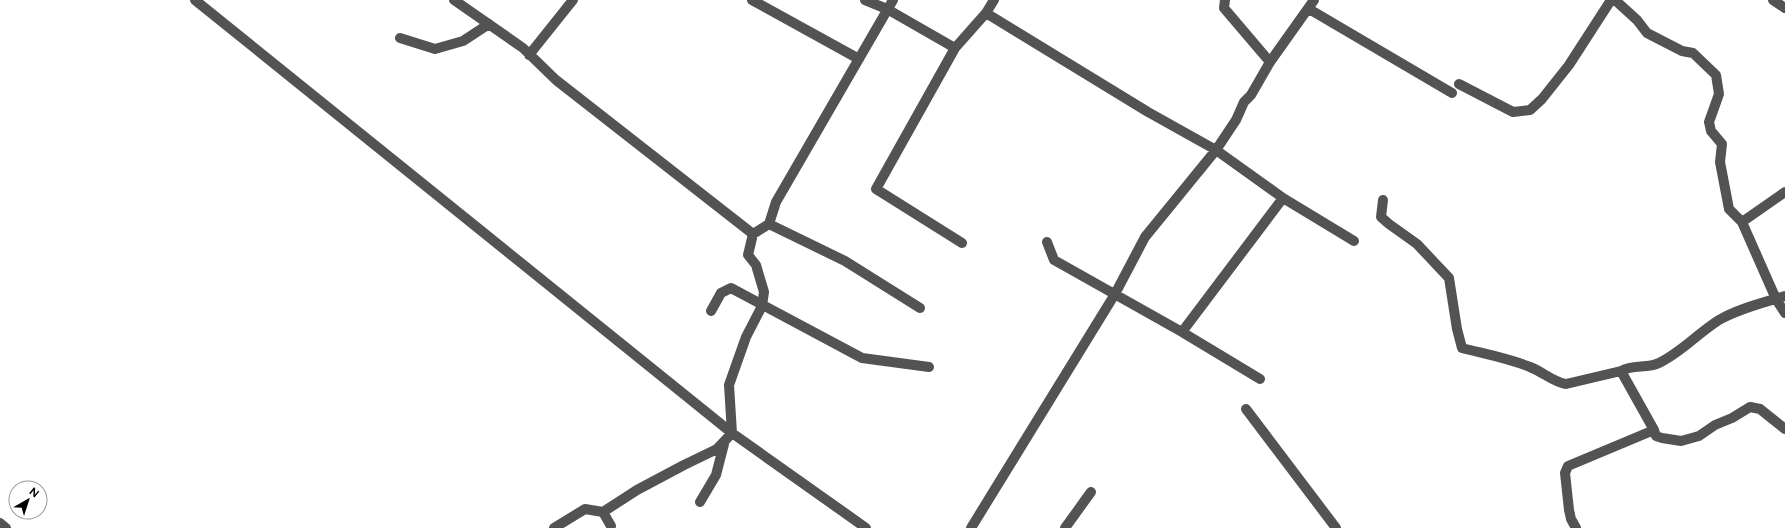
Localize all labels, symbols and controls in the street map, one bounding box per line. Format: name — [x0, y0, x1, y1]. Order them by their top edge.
north arrow — [8, 480, 48, 520]
text: N — [27, 485, 41, 500]

